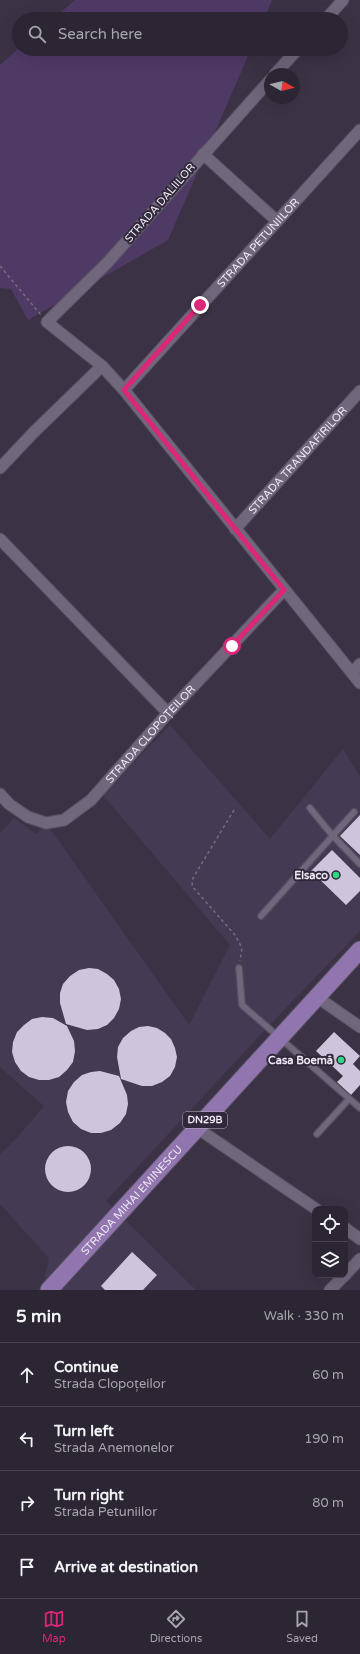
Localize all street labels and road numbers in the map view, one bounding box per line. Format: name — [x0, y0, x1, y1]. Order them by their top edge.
street label: STRADA DALIILOR — [122, 161, 198, 245]
street label: STRADA PETUNIILOR — [214, 195, 302, 290]
street label: STRADA TRANDAFIRILOR — [246, 404, 349, 516]
street label: STRADA CLOPOȚEILOR — [103, 682, 198, 786]
road number: DN29B — [183, 1112, 227, 1128]
street label: STRADA MIHAI EMINESCU — [78, 1142, 185, 1258]

